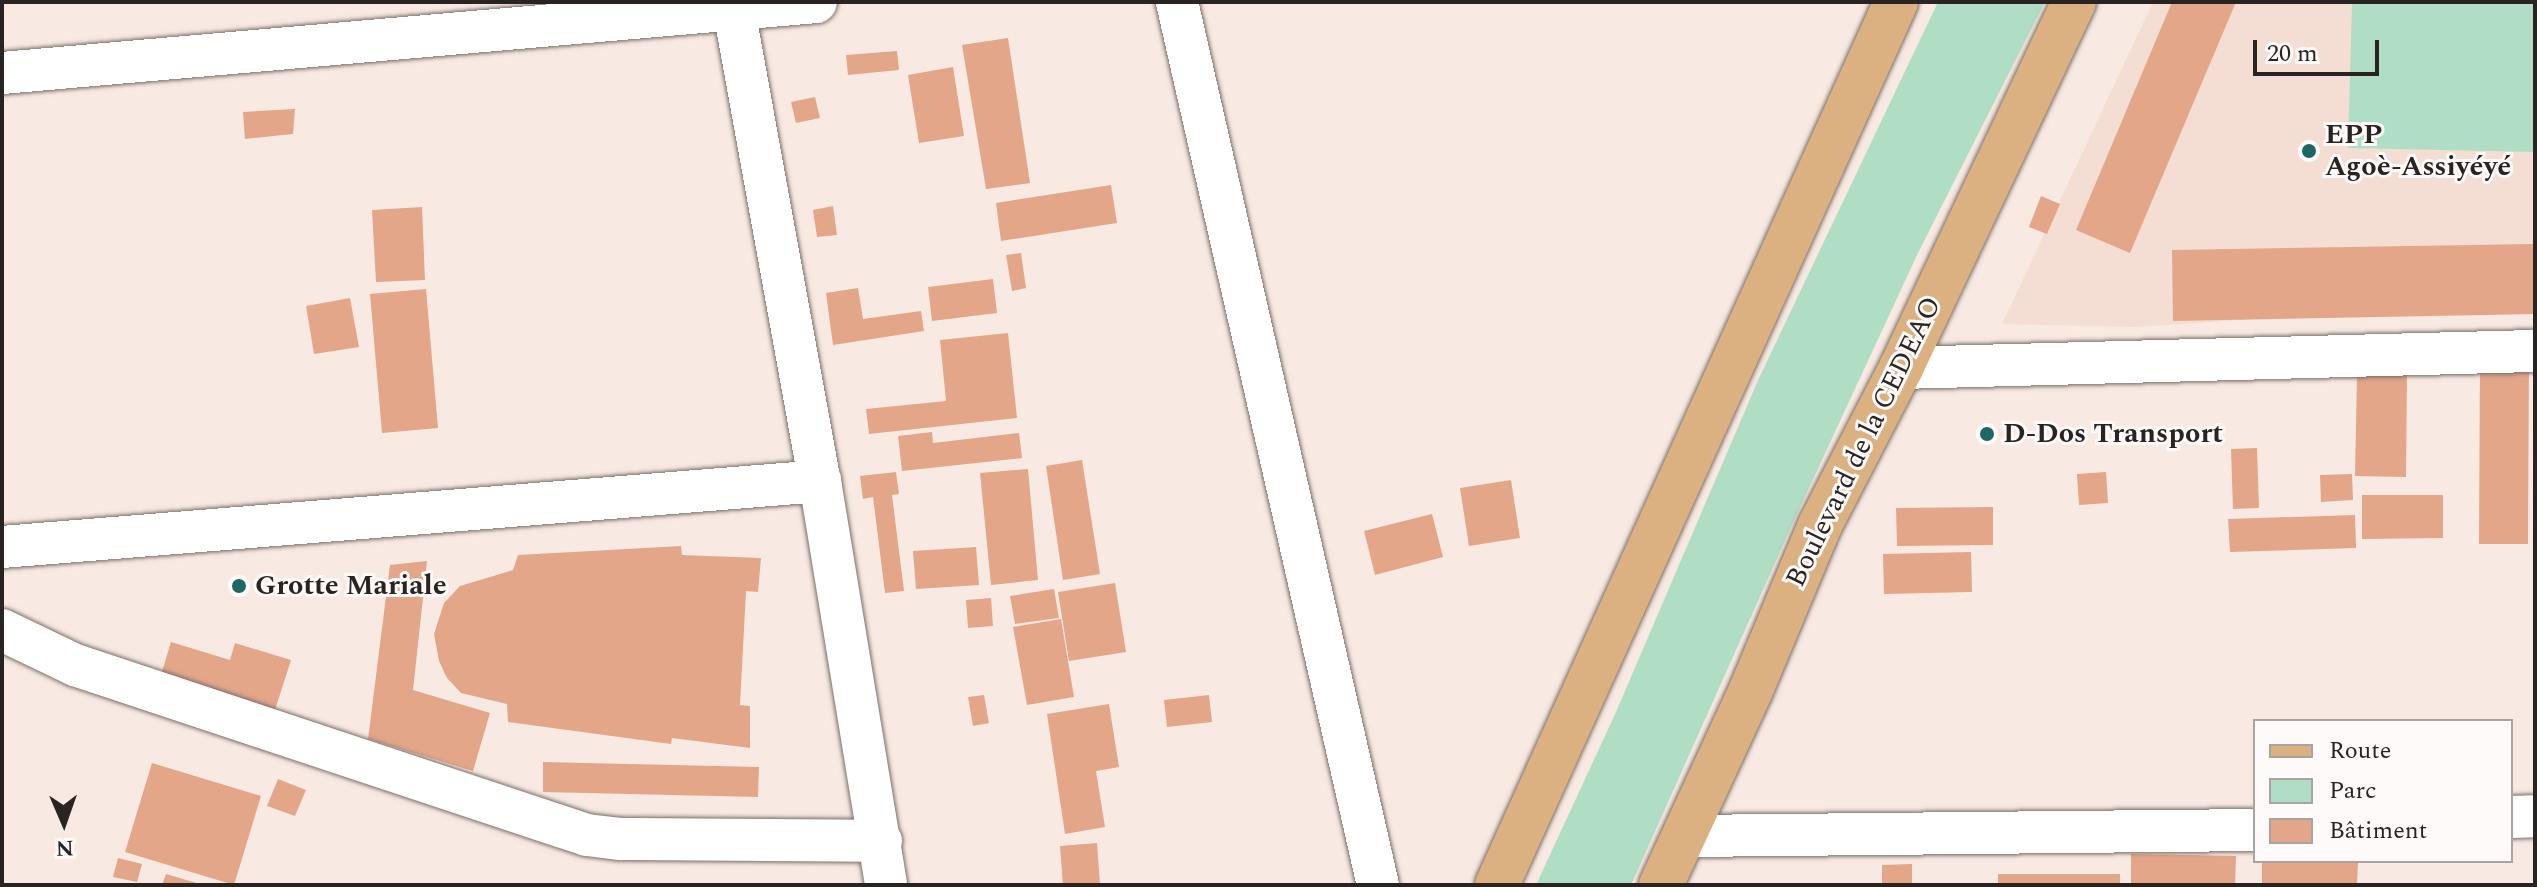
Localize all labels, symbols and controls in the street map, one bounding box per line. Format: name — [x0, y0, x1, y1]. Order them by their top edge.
scale bar — [2257, 24, 2383, 74]
text: 20 m — [2267, 36, 2318, 72]
place label: EPP Agoè-Assiyéyé — [2325, 118, 2511, 184]
marker: EPP Agoè-Assiyéyé — [2300, 142, 2318, 160]
street label: Boulevard de la CEDEAO — [1779, 291, 1949, 593]
place label: D-Dos Transport — [2003, 417, 2223, 451]
marker: D-Dos Transport — [1978, 425, 1996, 443]
place label: Grotte Mariale — [255, 569, 447, 603]
marker: Grotte Mariale — [230, 577, 248, 595]
legend — [2253, 719, 2513, 863]
text: Route — [2329, 733, 2391, 769]
text: Parc — [2329, 773, 2377, 809]
north arrow — [24, 783, 104, 863]
text: Bâtiment — [2329, 813, 2427, 849]
text: N — [55, 831, 74, 864]

